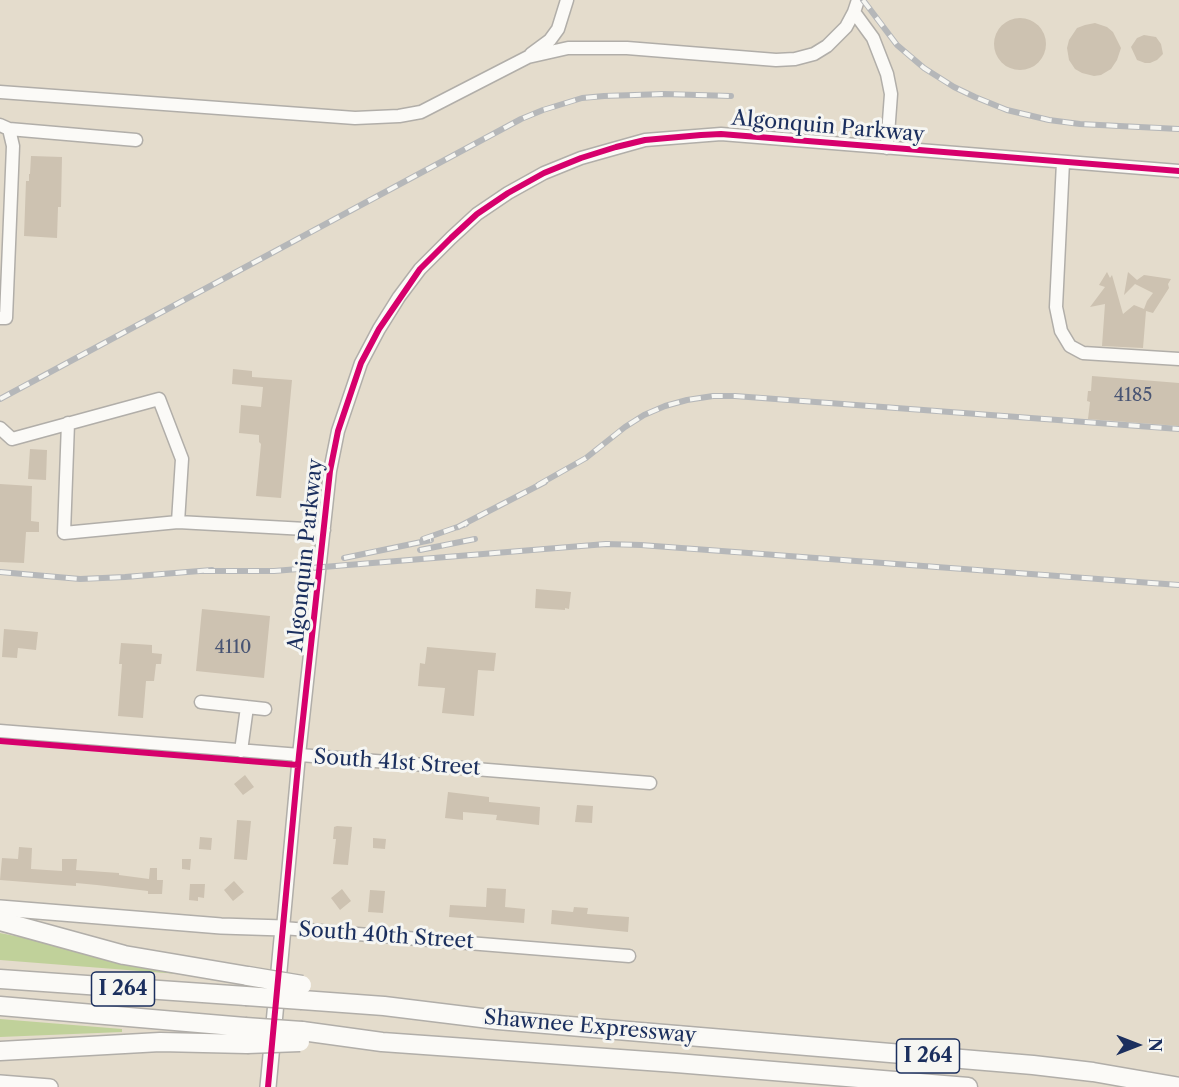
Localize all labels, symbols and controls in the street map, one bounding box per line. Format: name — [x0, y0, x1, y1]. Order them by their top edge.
street label: Algonquin Parkway — [730, 106, 926, 148]
house number: 4185 — [1114, 385, 1152, 407]
street label: Algonquin Parkway — [283, 457, 329, 653]
house number: 4110 — [215, 637, 251, 659]
street label: South 41st Street — [313, 745, 481, 781]
street label: South 40th Street — [297, 917, 475, 955]
road number: I 264 — [92, 972, 154, 1006]
street label: Shawnee Expressway — [483, 1005, 697, 1049]
north arrow — [1107, 1015, 1167, 1075]
text: N — [1145, 1038, 1165, 1052]
road number: I 264 — [896, 1039, 960, 1073]

